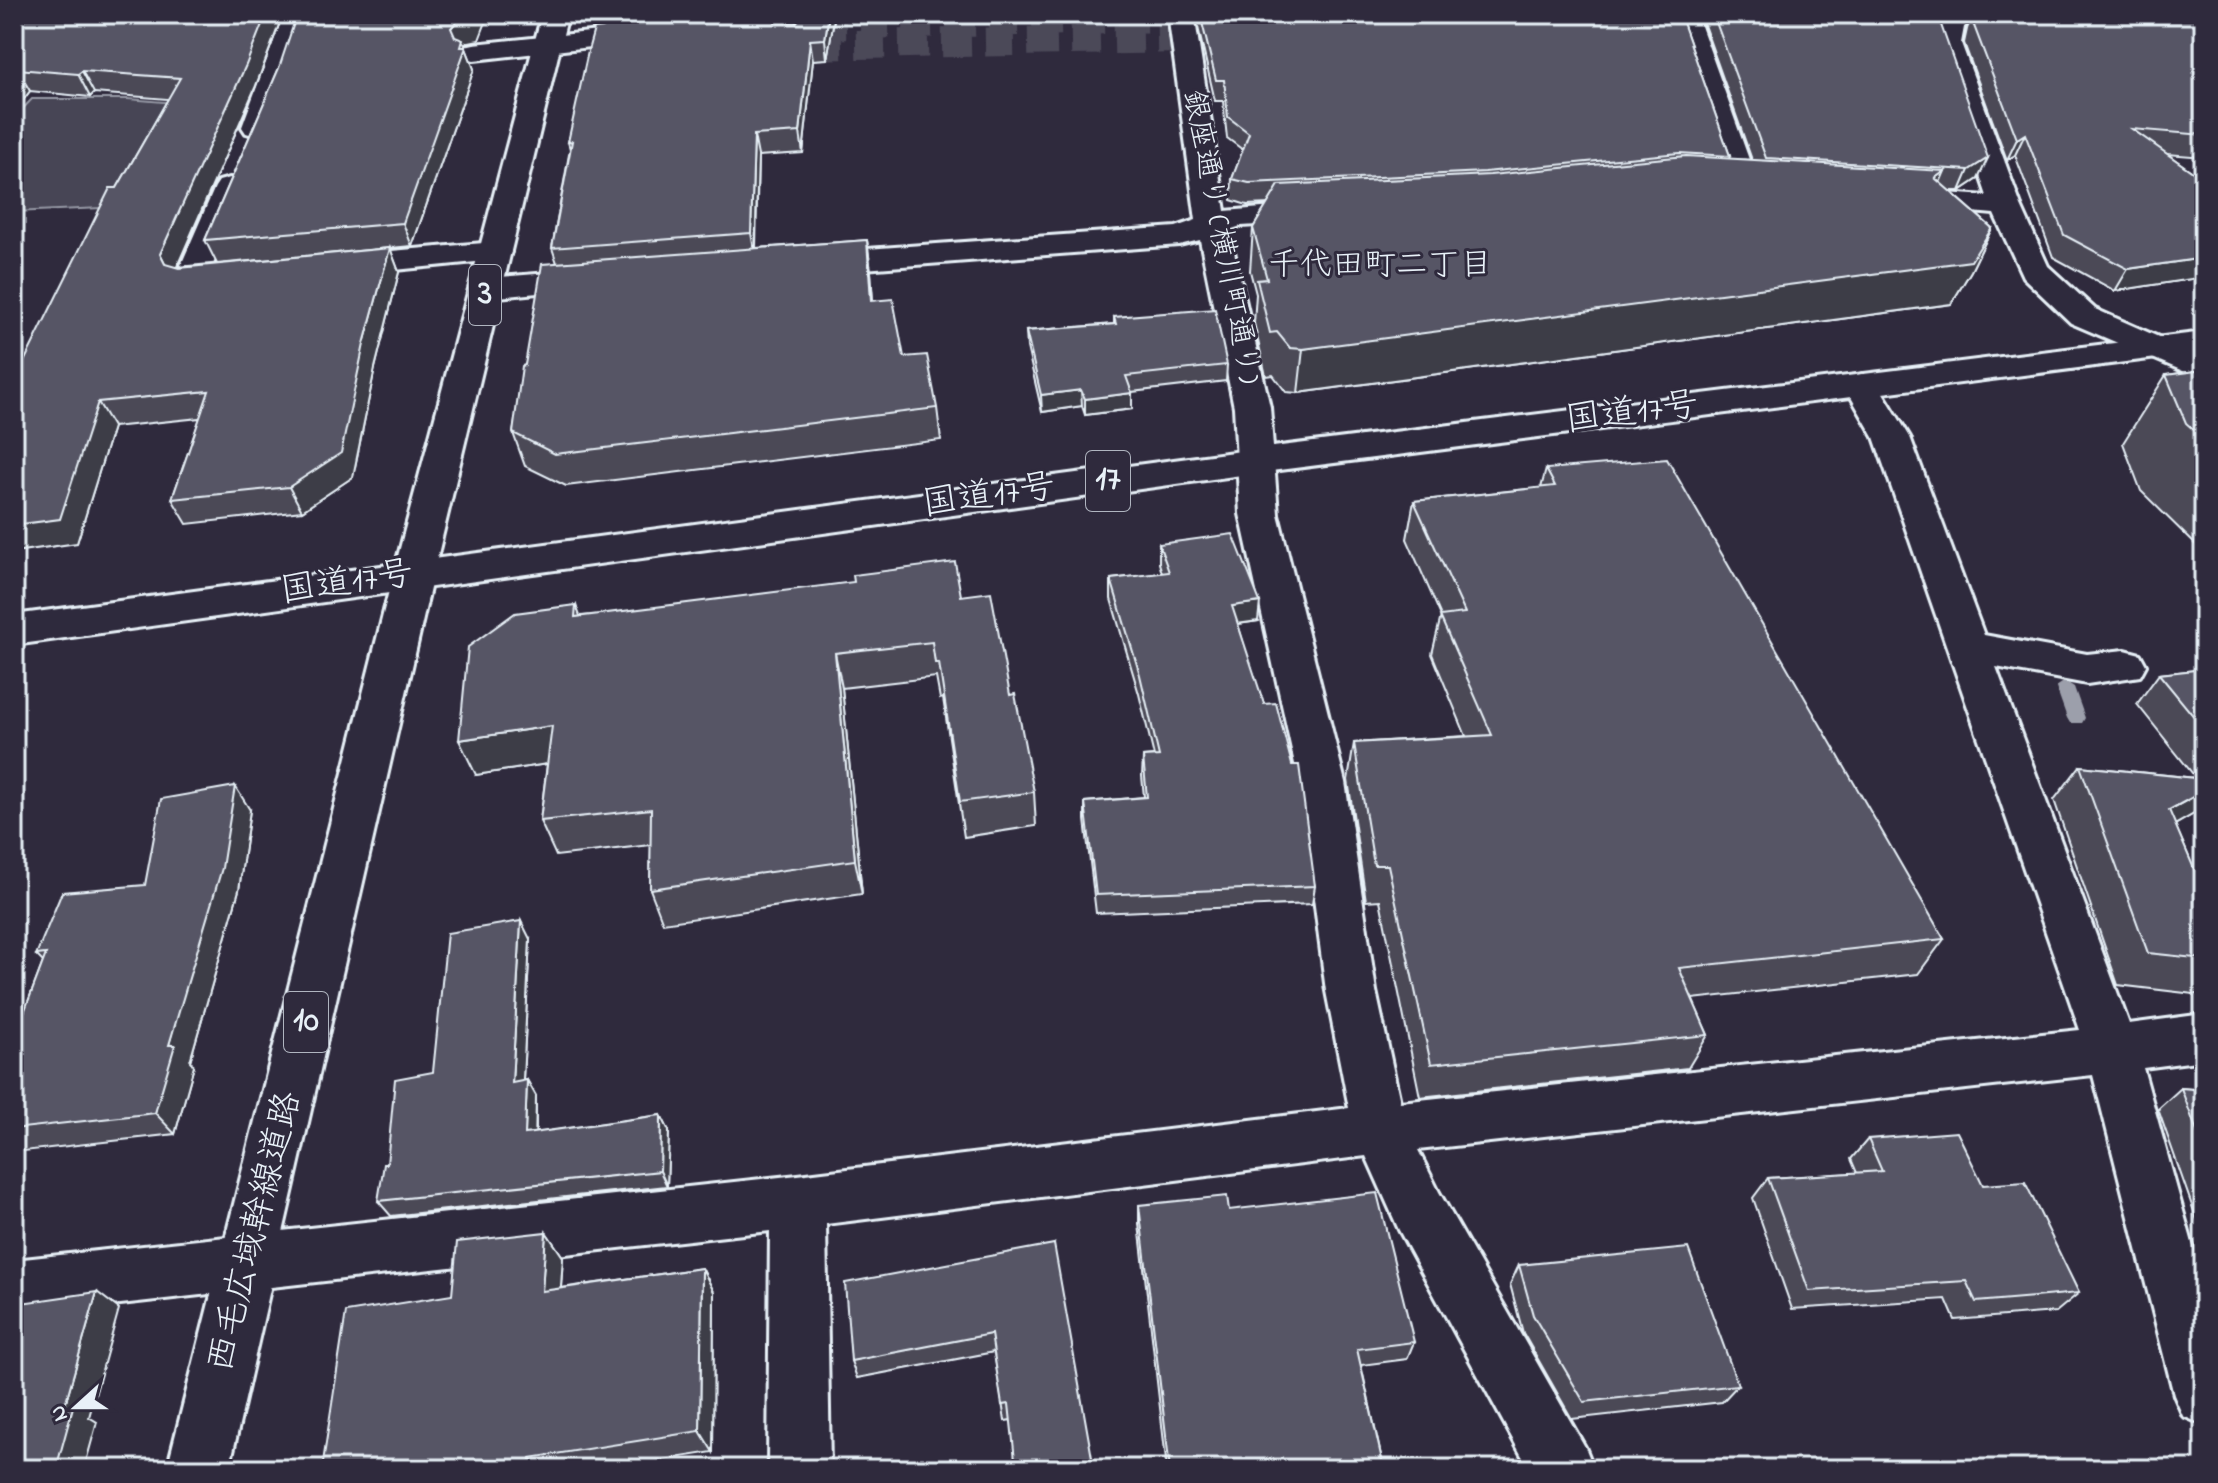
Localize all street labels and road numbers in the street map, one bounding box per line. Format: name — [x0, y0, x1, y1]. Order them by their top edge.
street label: 銀座通り (横川町通り) — [1170, 86, 1270, 388]
road number: 3 — [469, 265, 501, 325]
street label: 国道17号 — [1562, 380, 1702, 448]
road number: 17 — [1086, 451, 1130, 511]
street label: 国道17号 — [919, 461, 1059, 533]
street label: 国道17号 — [277, 548, 417, 620]
road number: 10 — [284, 992, 328, 1052]
street label: 西毛広域幹線道路 — [195, 1086, 317, 1378]

